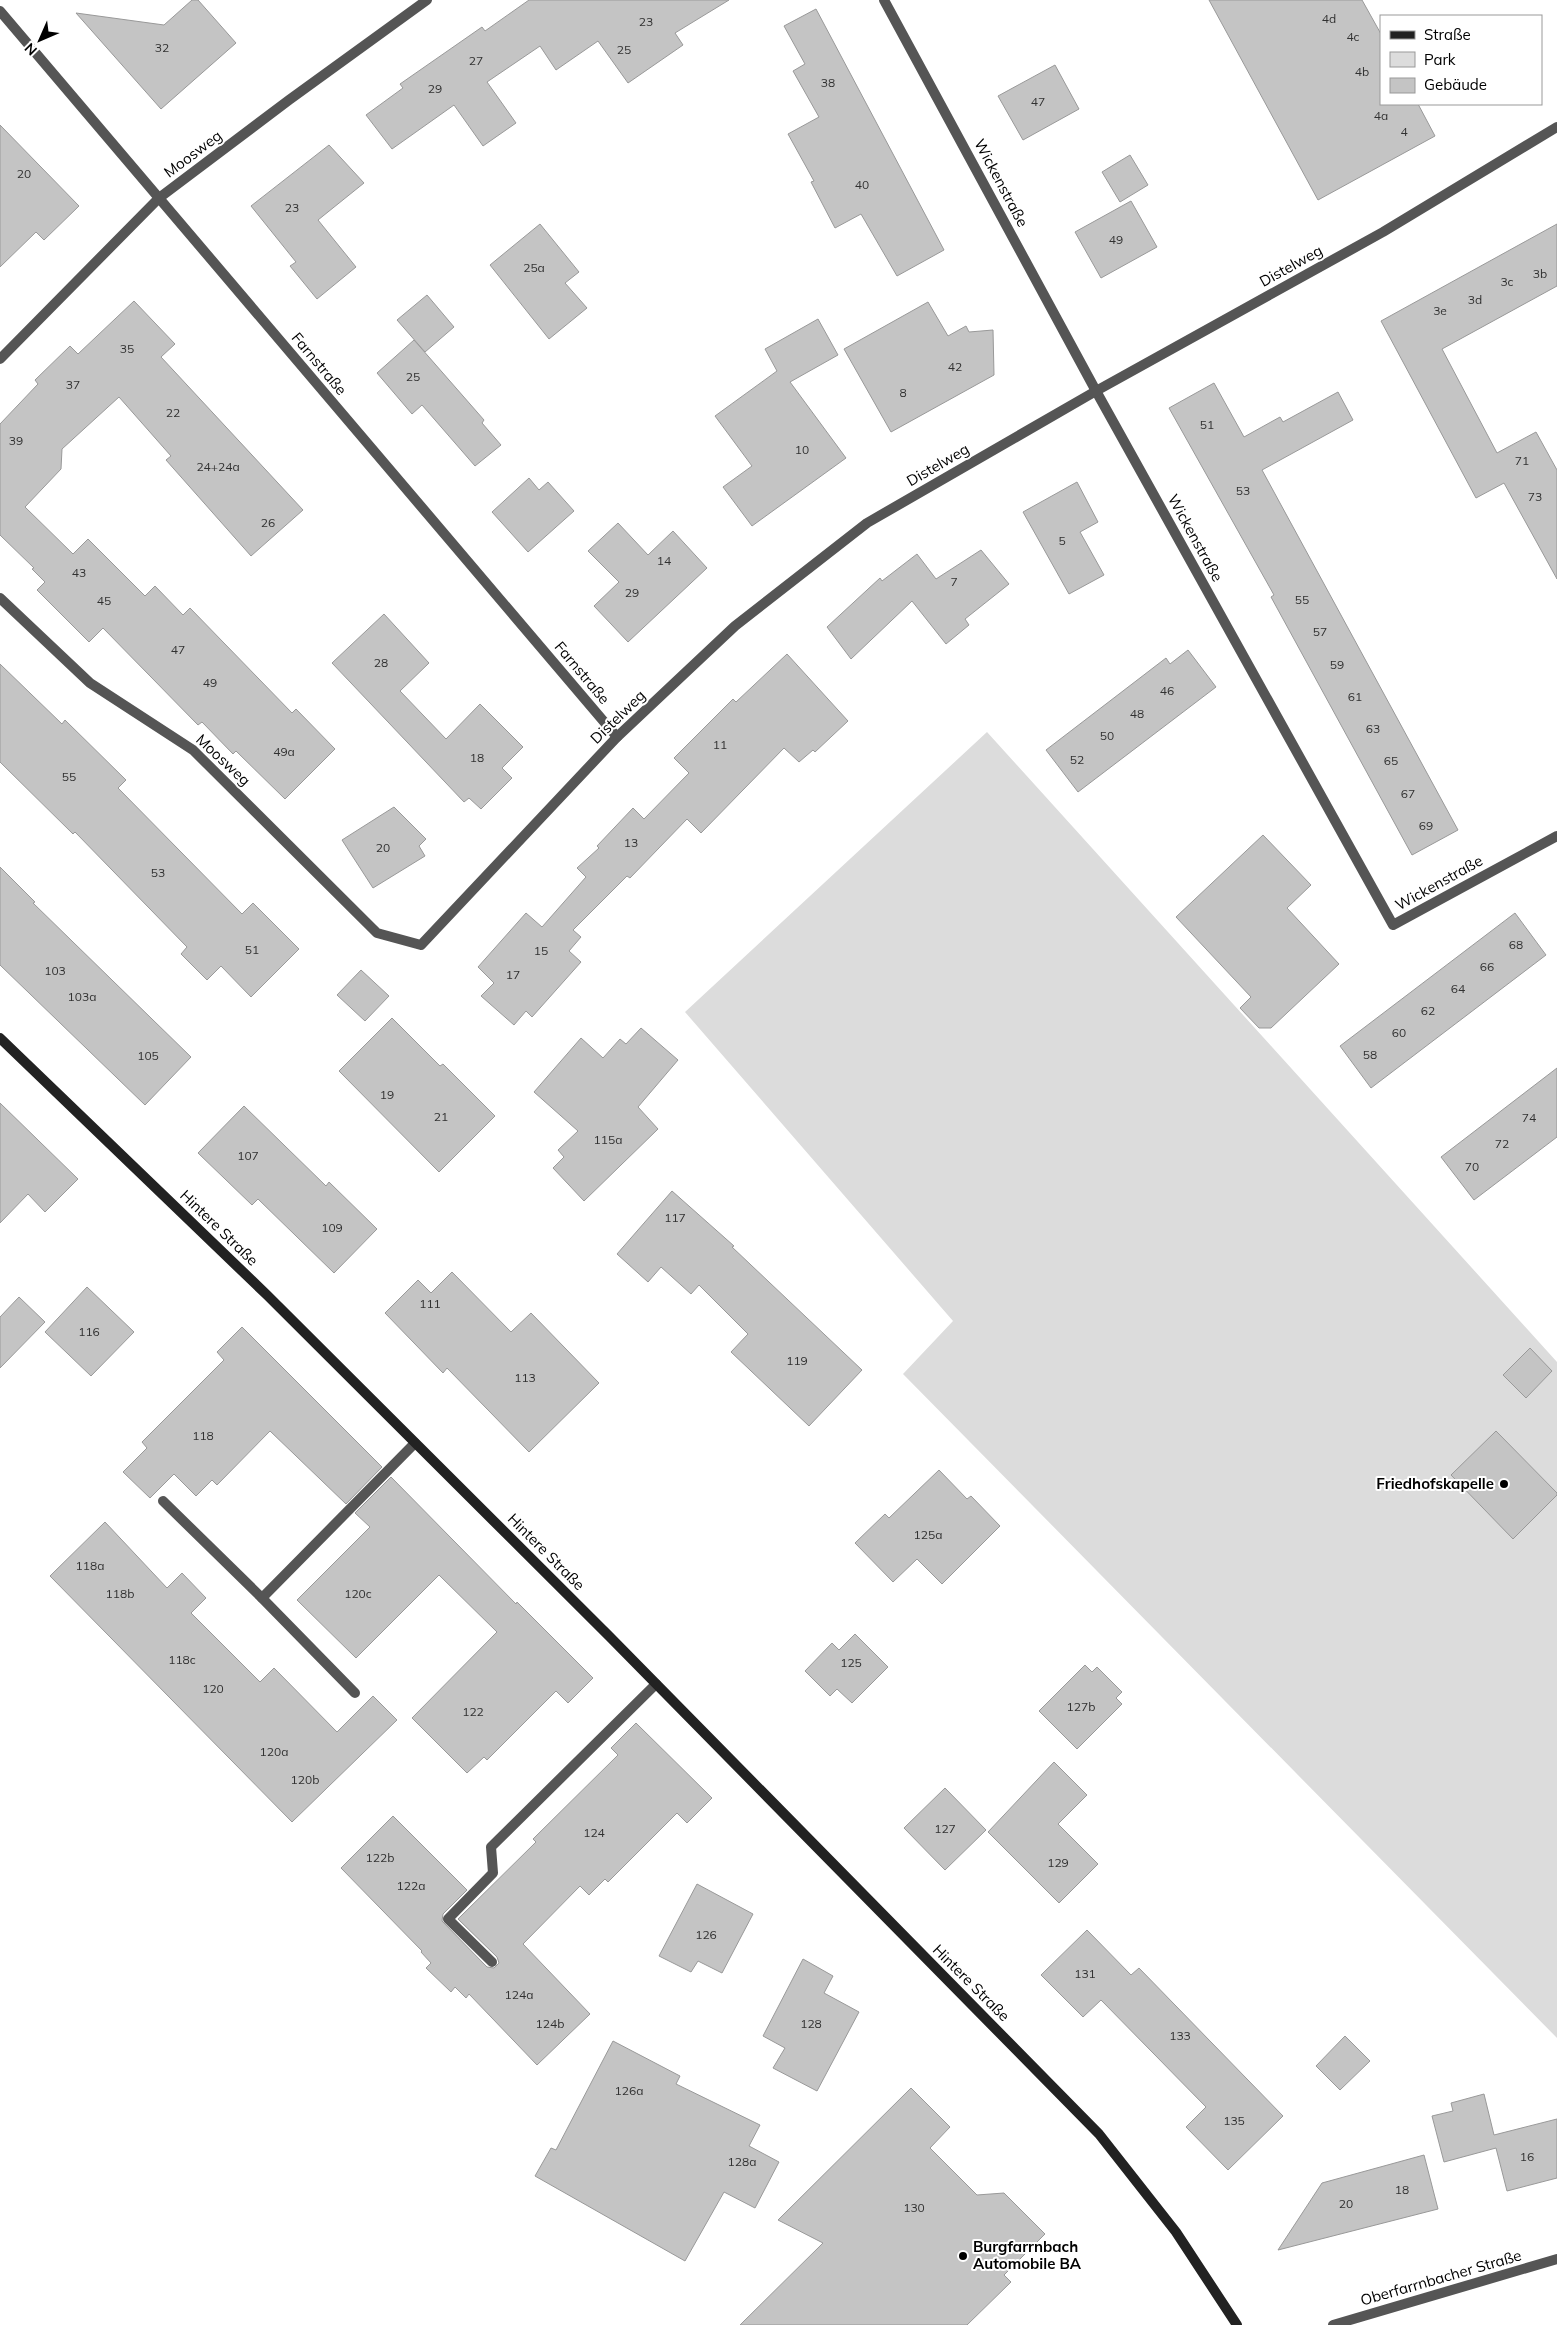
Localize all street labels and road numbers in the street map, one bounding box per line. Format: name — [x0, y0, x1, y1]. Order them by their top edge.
street label: Moosweg — [160, 126, 225, 181]
street label: Wickenstraße — [970, 136, 1033, 230]
street label: Distelweg — [1256, 240, 1326, 291]
street label: Farnstraße — [288, 328, 351, 399]
street label: Distelweg — [903, 439, 972, 490]
street label: Wickenstraße — [1164, 491, 1227, 585]
street label: Farnstraße — [551, 637, 614, 708]
street label: Distelweg — [586, 686, 649, 748]
street label: Moosweg — [192, 730, 254, 790]
street label: Wickenstraße — [1392, 851, 1486, 914]
street label: Hintere Straße — [176, 1186, 262, 1270]
street label: Hintere Straße — [504, 1509, 589, 1594]
street label: Hintere Straße — [929, 1940, 1014, 2025]
street label: Oberfarrnbacher Straße — [1358, 2245, 1524, 2310]

